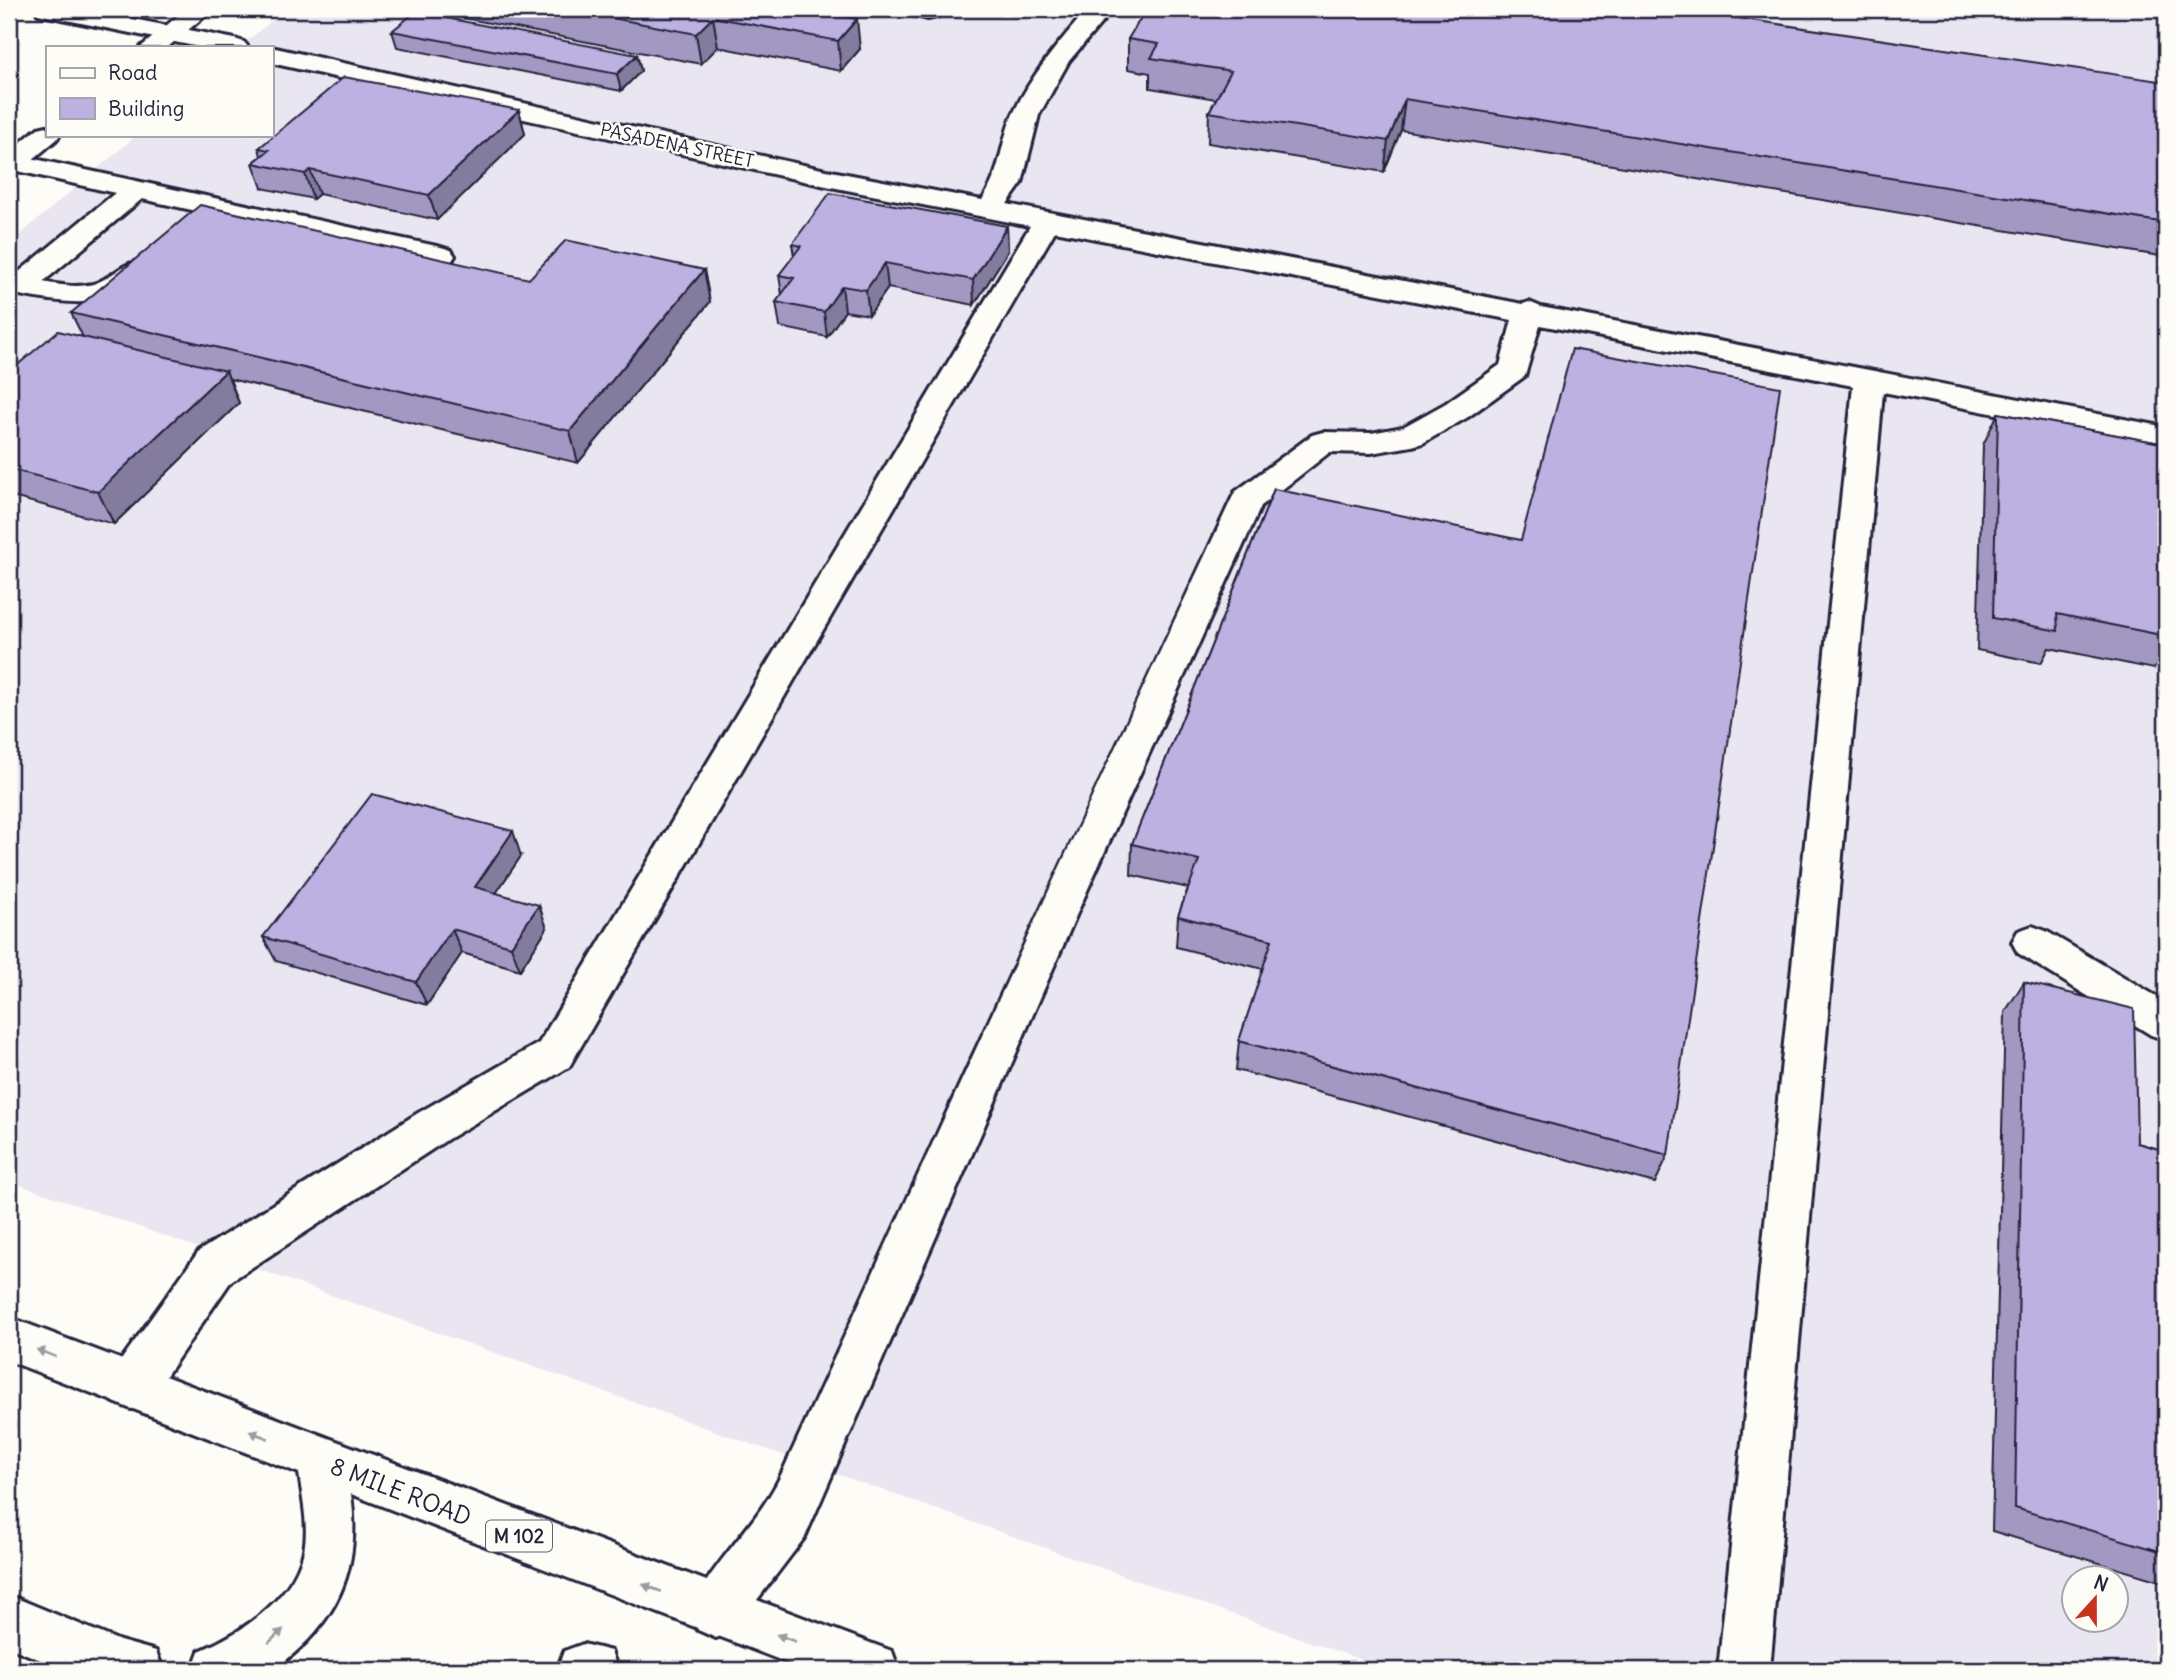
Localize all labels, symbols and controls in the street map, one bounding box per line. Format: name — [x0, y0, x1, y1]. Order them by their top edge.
legend — [46, 46, 273, 136]
text: Road — [108, 59, 157, 86]
text: Building — [108, 95, 184, 122]
street label: PASADENA STREET — [598, 117, 756, 173]
one-way arrow — [36, 1348, 57, 1359]
one-way arrow — [248, 1430, 269, 1441]
street label: 8 MILE ROAD — [326, 1450, 476, 1532]
road number: M 102 — [486, 1520, 552, 1552]
north arrow — [2060, 1564, 2130, 1634]
text: N — [2091, 1570, 2112, 1597]
one-way arrow — [641, 1582, 662, 1593]
one-way arrow — [267, 1628, 284, 1644]
one-way arrow — [776, 1632, 797, 1643]

